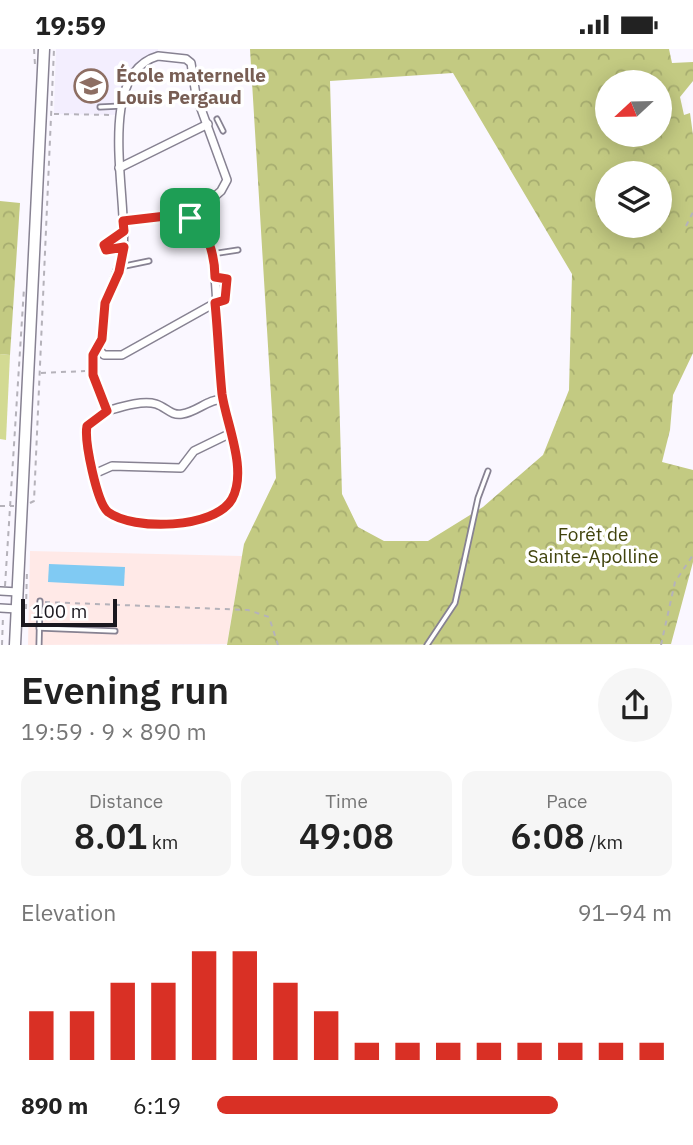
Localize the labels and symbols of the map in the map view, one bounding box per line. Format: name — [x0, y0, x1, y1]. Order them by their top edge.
place label: École maternelle Louis Pergaud — [116, 63, 266, 109]
school or university icon: École maternelle Louis Pergaud — [72, 67, 110, 105]
north arrow — [595, 70, 672, 147]
pin — [160, 188, 220, 248]
park label: Forêt de Sainte-Apolline — [527, 522, 659, 568]
scale bar — [21, 596, 117, 627]

